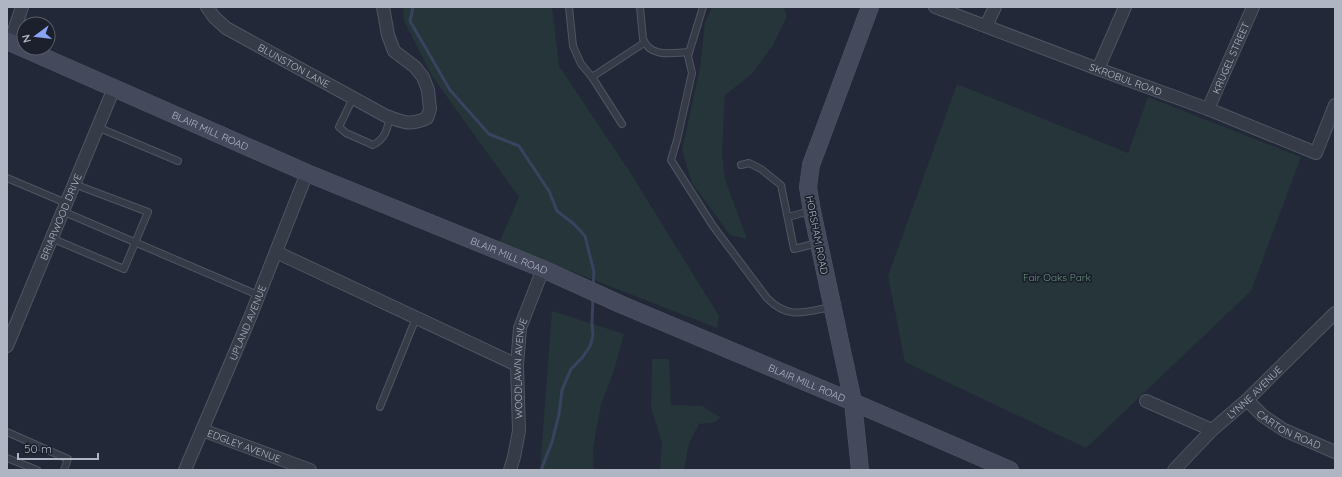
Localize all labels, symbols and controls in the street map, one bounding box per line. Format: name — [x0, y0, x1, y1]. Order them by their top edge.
north arrow — [16, 16, 56, 56]
street label: KRUGEL STREET — [1209, 20, 1252, 96]
text: N — [19, 33, 34, 44]
street label: BLUNSTON LANE — [256, 40, 332, 90]
street label: SKROBUL ROAD — [1088, 60, 1164, 98]
street label: BLAIR MILL ROAD — [170, 108, 251, 153]
street label: BRIARWOOD DRIVE — [37, 171, 84, 262]
street label: HORSHAM ROAD — [803, 195, 831, 275]
street label: BLAIR MILL ROAD — [469, 234, 550, 277]
park label: Fair Oaks Park — [1023, 271, 1091, 284]
street label: UPLAND AVENUE — [226, 283, 269, 362]
street label: WOODLAWN AVENUE — [510, 316, 530, 419]
street label: BLAIR MILL ROAD — [767, 361, 847, 405]
street label: LYNNE AVENUE — [1224, 363, 1285, 421]
street label: CARTON ROAD — [1254, 407, 1323, 452]
street label: EDGLEY AVENUE — [206, 426, 283, 465]
scale bar — [18, 435, 98, 461]
text: 50 m — [24, 441, 52, 456]

